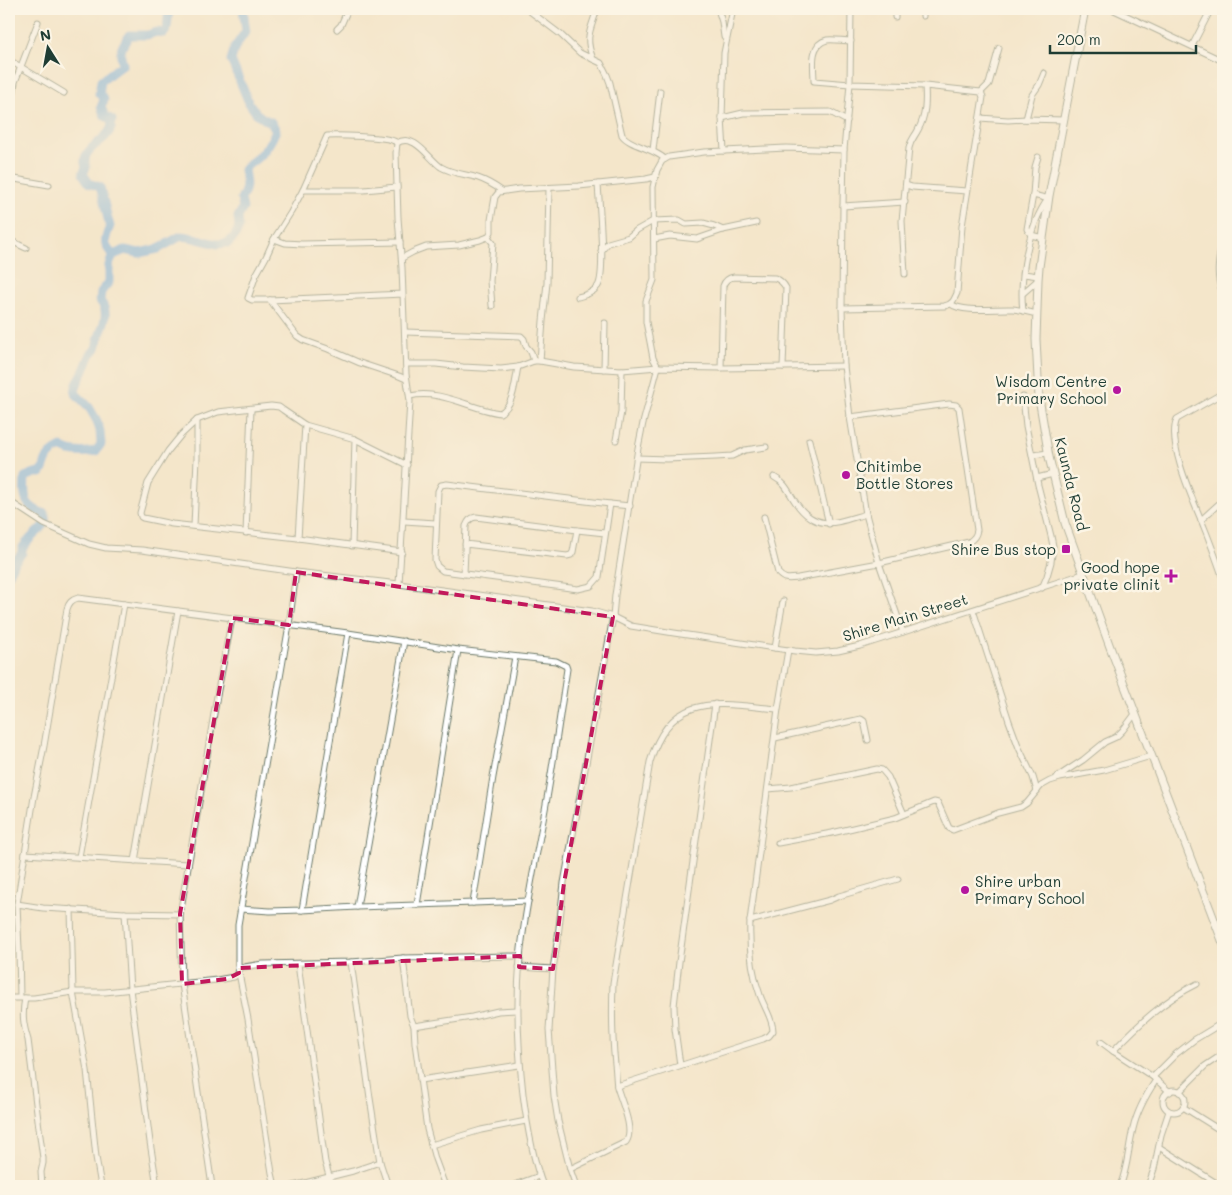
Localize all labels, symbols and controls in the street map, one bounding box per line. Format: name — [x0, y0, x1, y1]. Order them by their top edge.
north arrow — [22, 22, 72, 72]
scale bar — [1050, 22, 1196, 54]
text: N — [38, 24, 52, 45]
text: 200 m — [1057, 29, 1101, 49]
place label: Wisdom Centre Primary School — [995, 371, 1107, 408]
marker: Wisdom Centre Primary School — [1111, 384, 1123, 396]
street label: Kaunda Road — [1051, 435, 1093, 533]
place label: Chitimbe Bottle Stores — [856, 456, 953, 493]
marker: Chitimbe Bottle Stores — [840, 469, 852, 481]
place label: Shire Bus stop — [951, 539, 1056, 559]
marker: Shire Bus stop — [1060, 543, 1072, 555]
place label: Good hope private clinit — [1064, 557, 1160, 594]
marker: Good hope private clinit — [1164, 569, 1178, 583]
street label: Shire Main Street — [840, 588, 970, 646]
place label: Shire urban Primary School — [975, 871, 1085, 908]
marker: Shire urban Primary School — [959, 884, 971, 896]

